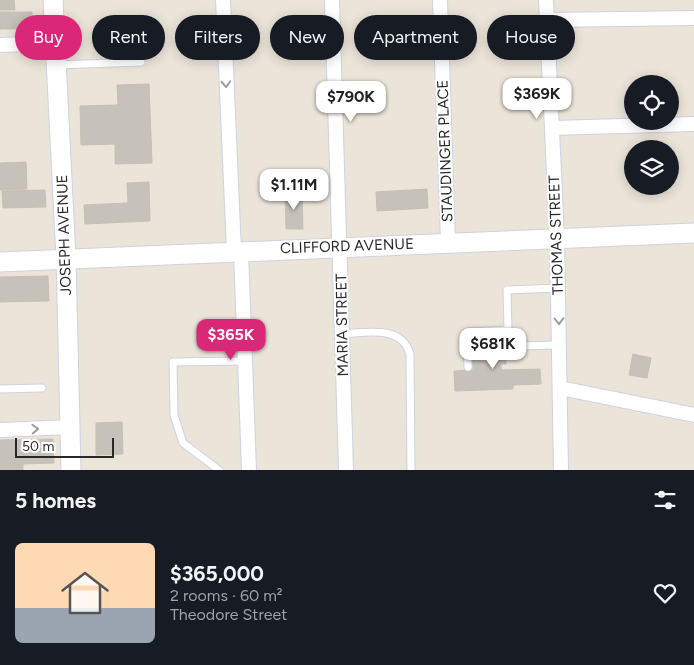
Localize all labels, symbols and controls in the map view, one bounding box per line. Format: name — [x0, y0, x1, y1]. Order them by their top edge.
chip: Buy — [15, 15, 82, 60]
chip: Rent — [92, 15, 165, 60]
chip: Filters — [175, 15, 260, 60]
chip: New — [270, 15, 344, 60]
chip: Apartment — [354, 15, 477, 60]
chip: House — [487, 15, 575, 60]
map controls — [624, 75, 679, 195]
button: locate — [624, 75, 679, 130]
pin: $369K — [502, 78, 572, 120]
street label: STAUDINGER PLACE — [434, 79, 456, 223]
one-way arrow — [221, 80, 232, 88]
pin: $790K — [316, 80, 386, 123]
text: $369K — [514, 84, 560, 103]
text: $790K — [327, 87, 375, 106]
button: layers — [624, 140, 679, 195]
pin: $1.11M — [253, 168, 335, 211]
street label: JOSEPH AVENUE — [53, 174, 75, 296]
street label: THOMAS STREET — [545, 174, 567, 295]
text: $1.11M — [271, 175, 317, 194]
street label: CLIFFORD AVENUE — [280, 235, 414, 257]
street label: MARIA STREET — [332, 273, 352, 377]
pin: $365K — [196, 318, 266, 361]
one-way arrow — [553, 318, 564, 326]
text: $365K — [208, 325, 255, 344]
pin: $681K — [458, 328, 528, 370]
text: $681K — [470, 334, 516, 353]
one-way arrow — [31, 423, 39, 434]
scale bar — [15, 435, 114, 458]
text: 50 m — [22, 438, 54, 455]
icon: filters — [651, 486, 679, 514]
text: 5 homes — [15, 488, 96, 513]
text: $365,000 — [170, 561, 264, 586]
icon: home — [55, 563, 115, 623]
icon: heart — [651, 579, 679, 607]
text: 2 rooms · 60 m² — [170, 586, 283, 605]
text: Theodore Street — [170, 605, 287, 624]

